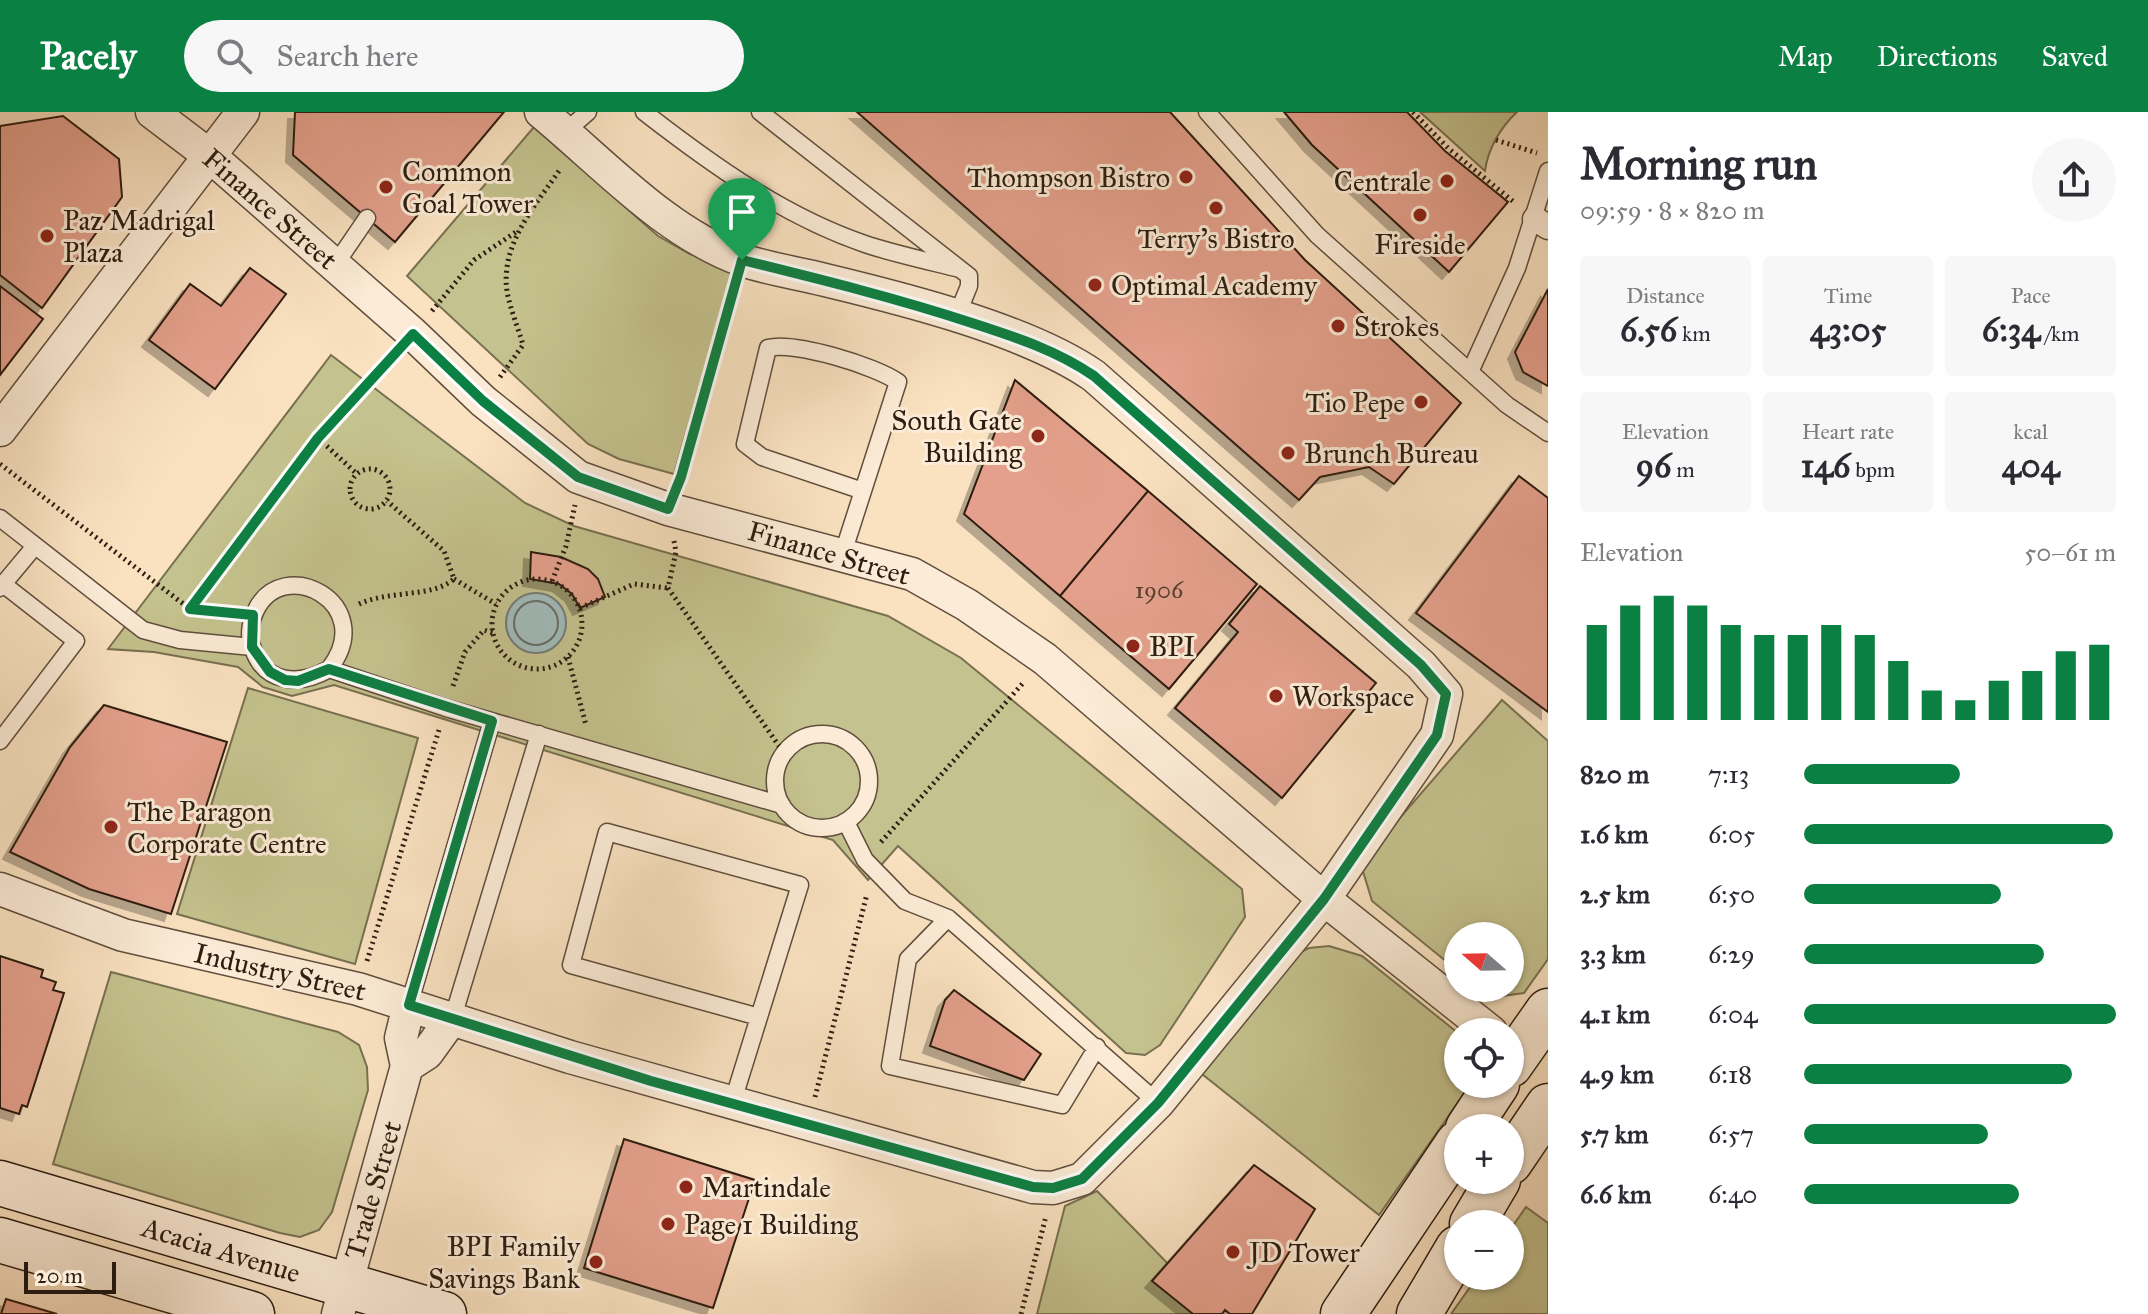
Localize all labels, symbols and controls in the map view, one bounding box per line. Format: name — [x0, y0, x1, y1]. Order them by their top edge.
search box — [184, 20, 744, 92]
text: Pacely — [40, 33, 136, 79]
icon: search — [212, 34, 256, 78]
text: Search here — [276, 38, 418, 74]
text: Map — [1778, 39, 1833, 74]
text: Directions — [1877, 39, 1998, 74]
text: Saved — [2042, 39, 2108, 74]
text: Morning run — [1580, 137, 1817, 191]
button: share — [2032, 138, 2116, 222]
street label: Finance Street — [195, 141, 345, 277]
place label: Common Goal Tower — [402, 154, 534, 221]
place label: Thompson Bistro — [967, 160, 1170, 195]
place label: Centrale — [1334, 164, 1431, 199]
marker: Thompson Bistro — [1177, 168, 1195, 186]
marker: Centrale — [1438, 172, 1456, 190]
marker: Common Goal Tower — [377, 178, 395, 196]
pin — [708, 178, 776, 260]
icon: arrive — [720, 190, 764, 234]
text: 09:59 · 8 × 820 m — [1580, 194, 1765, 226]
marker: Terry's Bistro — [1207, 199, 1225, 217]
place label: Paz Madrigal Plaza — [63, 203, 215, 270]
marker: Fireside — [1411, 206, 1429, 224]
place label: Terry's Bistro — [1137, 221, 1295, 256]
marker: Paz Madrigal Plaza — [38, 227, 56, 245]
place label: Fireside — [1374, 227, 1466, 262]
place label: Optimal Academy — [1111, 268, 1318, 303]
marker: Optimal Academy — [1086, 276, 1104, 294]
text: Distance — [1626, 282, 1705, 309]
text: Time — [1824, 282, 1872, 309]
text: Pace — [2011, 282, 2051, 309]
place label: Strokes — [1354, 309, 1439, 344]
text: 6.56 — [1620, 309, 1677, 350]
text: 43:05 — [1810, 309, 1886, 350]
text: 6:34 — [1982, 309, 2040, 350]
marker: Strokes — [1329, 317, 1347, 335]
text: km — [1677, 320, 1711, 347]
text: /km — [2040, 320, 2080, 347]
place label: Tio Pepe — [1305, 385, 1405, 420]
marker: Tio Pepe — [1412, 393, 1430, 411]
place label: South Gate Building — [891, 403, 1023, 470]
text: Elevation — [1622, 418, 1709, 445]
text: Heart rate — [1802, 418, 1894, 445]
text: kcal — [2013, 418, 2048, 445]
marker: South Gate Building — [1029, 427, 1047, 445]
place label: Brunch Bureau — [1304, 436, 1479, 471]
marker: Brunch Bureau — [1279, 444, 1297, 462]
text: 96 — [1636, 445, 1672, 486]
text: 146 — [1801, 445, 1850, 486]
text: 404 — [2002, 445, 2060, 486]
text: m — [1672, 456, 1695, 483]
text: bpm — [1850, 456, 1895, 483]
street label: Finance Street — [744, 513, 914, 593]
text: Elevation — [1580, 536, 1683, 568]
text: 50–61 m — [2024, 536, 2116, 568]
house number: 1906 — [1135, 575, 1184, 605]
place label: BPI — [1149, 629, 1195, 664]
marker: BPI — [1124, 637, 1142, 655]
place label: Workspace — [1292, 679, 1414, 714]
marker: Workspace — [1267, 687, 1285, 705]
text: 820 m — [1580, 758, 1649, 790]
text: 7:13 — [1708, 758, 1749, 790]
place label: The Paragon Corporate Centre — [127, 794, 327, 861]
marker: The Paragon Corporate Centre — [102, 818, 120, 836]
text: 1.6 km — [1580, 818, 1649, 850]
text: 6:05 — [1708, 818, 1755, 850]
text: 2.5 km — [1580, 878, 1650, 910]
text: 6:50 — [1708, 878, 1755, 910]
north arrow — [1444, 922, 1524, 1002]
map controls — [1444, 922, 1524, 1290]
street label: Industry Street — [191, 935, 370, 1009]
text: 3.3 km — [1580, 938, 1646, 970]
text: 6:29 — [1708, 938, 1755, 970]
text: 4.1 km — [1580, 998, 1650, 1030]
text: 6:04 — [1708, 998, 1758, 1030]
button: locate — [1444, 1018, 1524, 1098]
text: 4.9 km — [1580, 1058, 1654, 1090]
text: 6:18 — [1708, 1058, 1752, 1090]
button: + — [1444, 1114, 1524, 1194]
street label: Trade Street — [337, 1117, 409, 1263]
text: 5.7 km — [1580, 1118, 1649, 1150]
text: 6:57 — [1708, 1118, 1754, 1150]
place label: Martindale — [702, 1170, 831, 1205]
marker: Martindale — [677, 1178, 695, 1196]
text: 6.6 km — [1580, 1178, 1652, 1210]
text: 6:40 — [1708, 1178, 1758, 1210]
place label: Page 1 Building — [684, 1207, 859, 1242]
street label: Acacia Avenue — [137, 1209, 304, 1291]
button: − — [1444, 1210, 1524, 1290]
marker: Page 1 Building — [659, 1215, 677, 1233]
place label: BPI Family Savings Bank — [428, 1229, 581, 1296]
place label: JD Tower — [1246, 1235, 1360, 1270]
marker: JD Tower — [1224, 1243, 1242, 1261]
marker: BPI Family Savings Bank — [587, 1253, 605, 1271]
scale bar — [24, 1258, 116, 1294]
text: 20 m — [36, 1262, 83, 1289]

